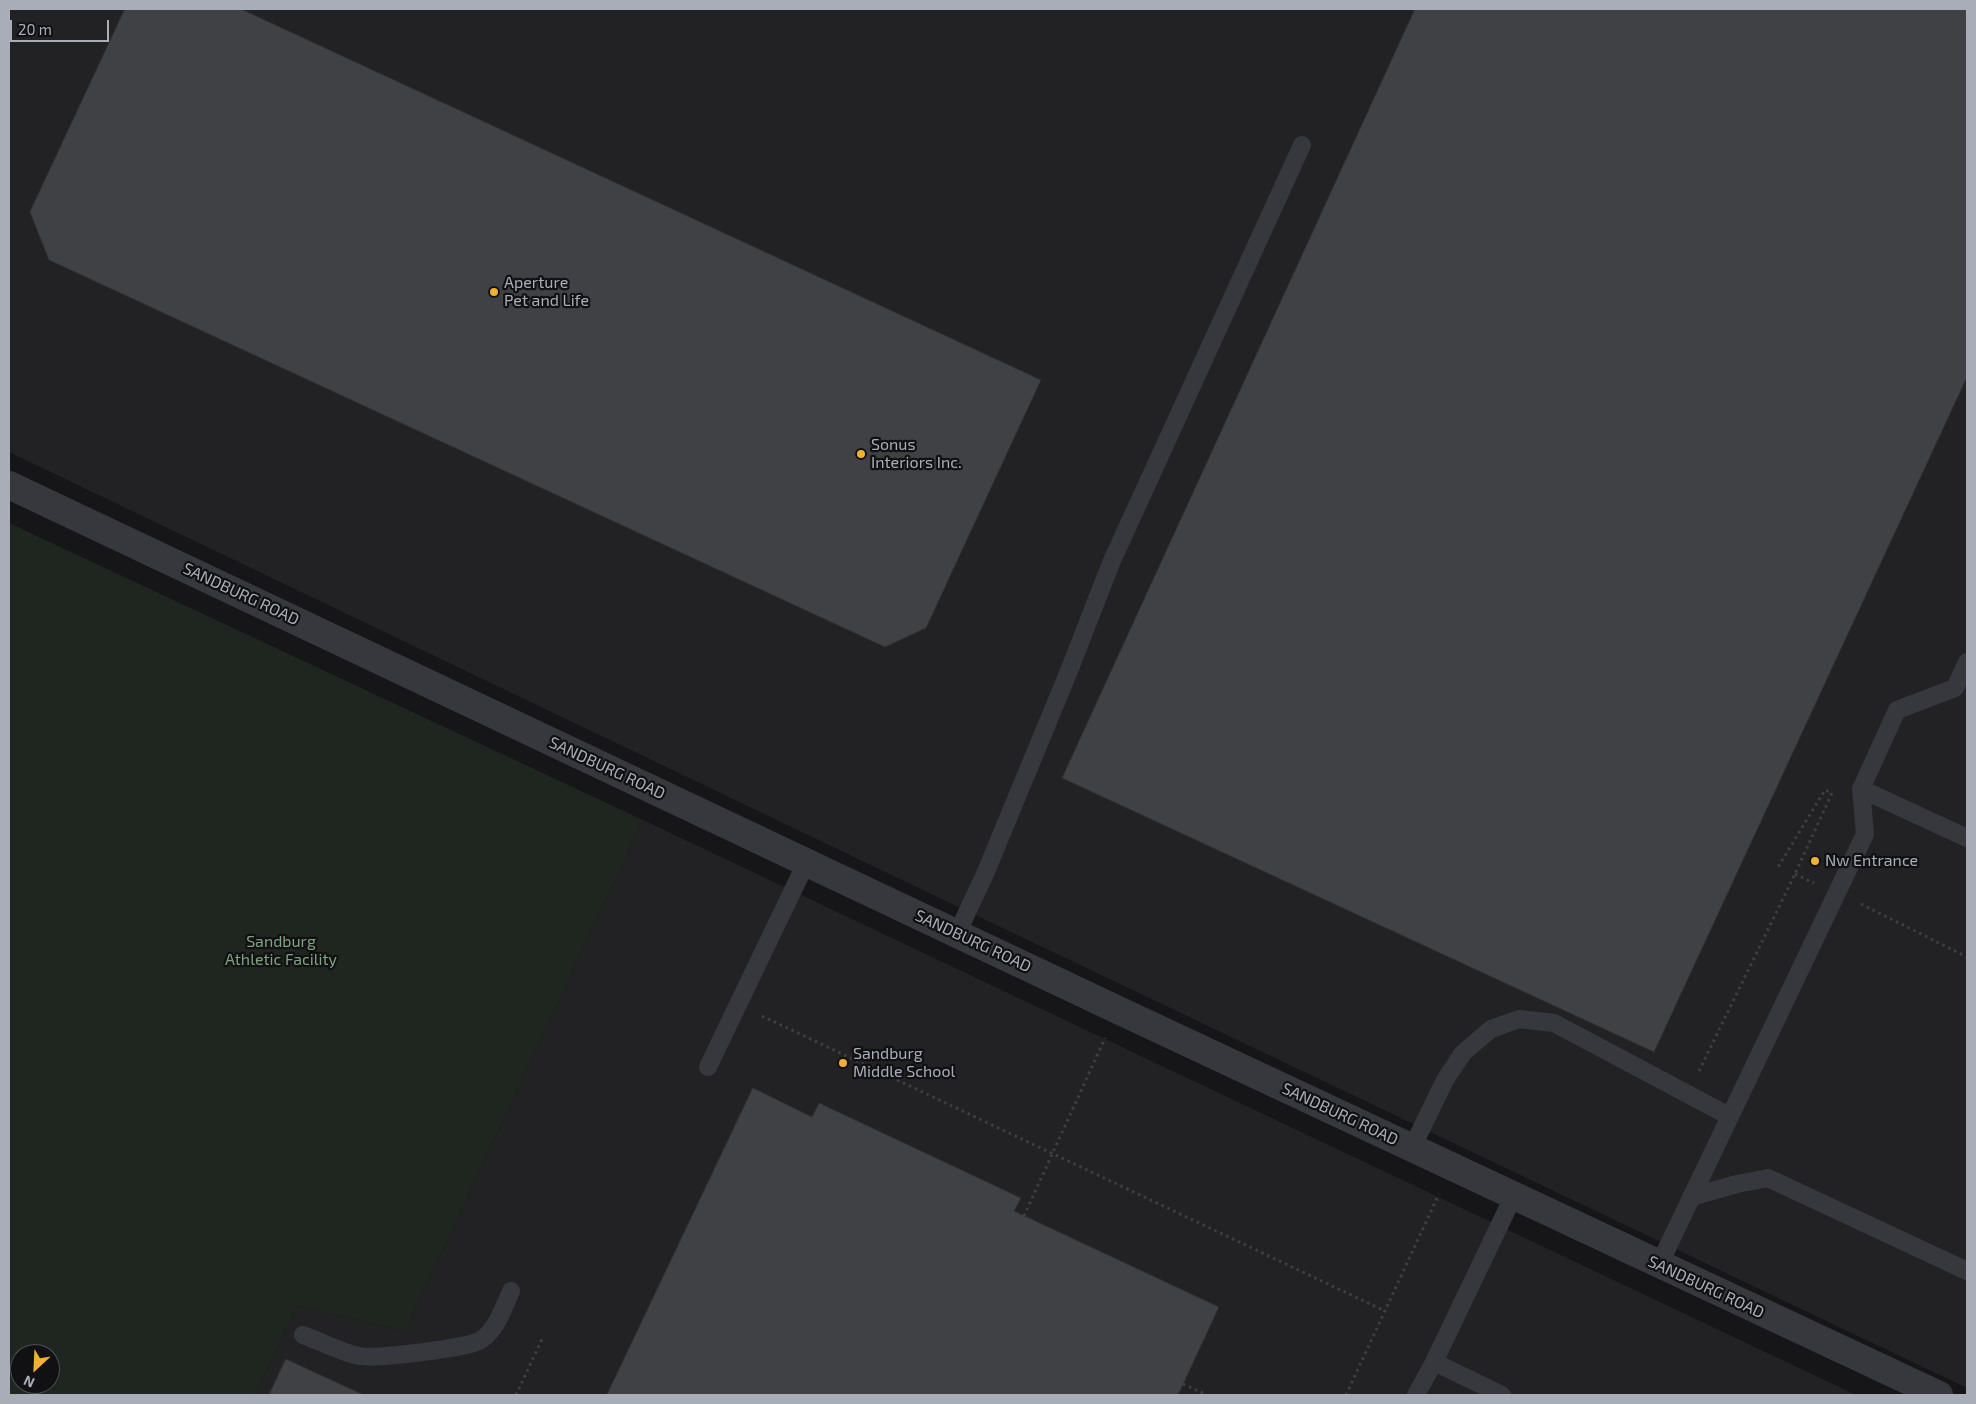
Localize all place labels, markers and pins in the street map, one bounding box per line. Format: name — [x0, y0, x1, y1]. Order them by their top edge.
place label: Aperture Pet and Life — [504, 273, 589, 311]
marker: Aperture Pet and Life — [488, 286, 500, 298]
place label: Sonus Interiors Inc. — [871, 435, 962, 473]
marker: Sonus Interiors Inc. — [855, 448, 867, 460]
place label: Nw Entrance — [1825, 851, 1918, 871]
marker: Nw Entrance — [1809, 855, 1821, 867]
place label: Sandburg Middle School — [853, 1044, 955, 1082]
marker: Sandburg Middle School — [837, 1057, 849, 1069]

